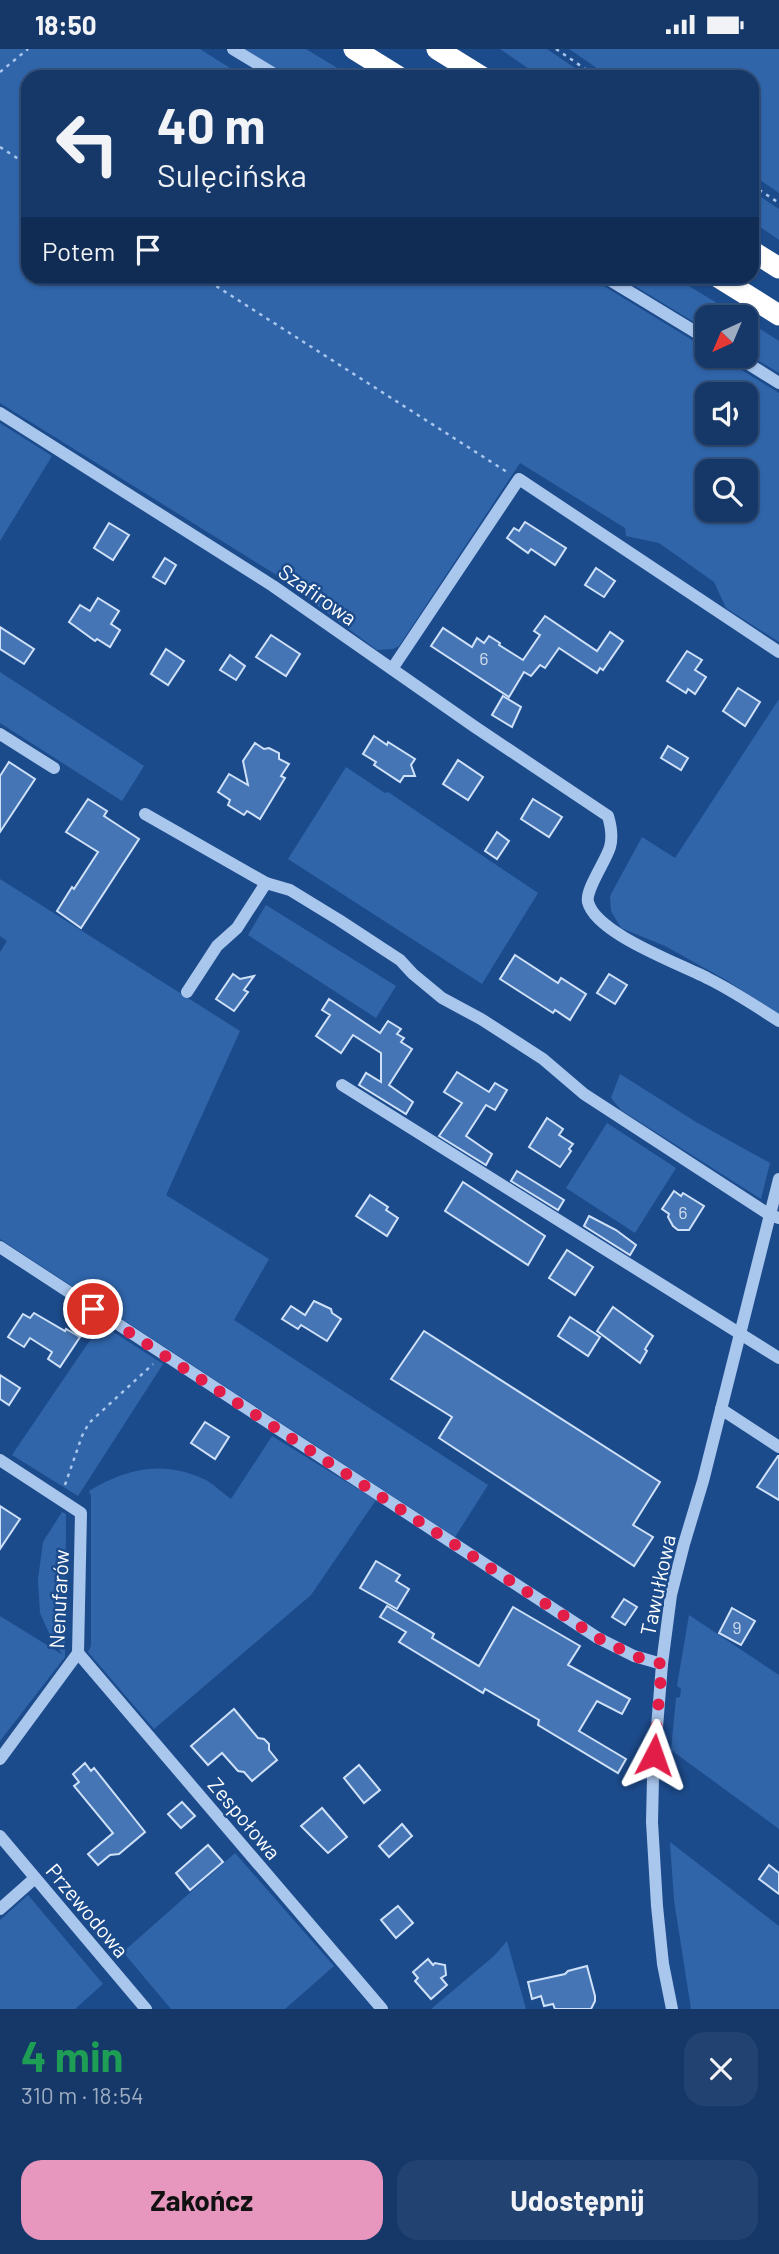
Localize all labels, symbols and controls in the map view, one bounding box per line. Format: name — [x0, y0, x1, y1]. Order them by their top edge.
text: 18:50 — [35, 9, 97, 40]
text: 40 m — [157, 95, 265, 154]
icon: left — [42, 98, 133, 189]
text: Sulęcińska — [157, 155, 307, 193]
icon: arrive — [129, 231, 167, 269]
text: Potem — [42, 235, 115, 266]
north arrow — [695, 305, 758, 367]
map controls — [695, 305, 758, 522]
button: sound — [695, 382, 758, 445]
button: search — [695, 459, 758, 522]
street label: Szafirowa — [274, 558, 362, 630]
house number: 6 — [479, 647, 489, 669]
house number: 6 — [678, 1201, 688, 1223]
pin — [63, 1279, 123, 1339]
icon: arrive — [74, 1290, 112, 1328]
street label: Tawułkowa — [634, 1532, 680, 1638]
street label: Nenufarów — [43, 1549, 73, 1649]
house number: 9 — [732, 1616, 742, 1638]
position arrow — [617, 1718, 691, 1792]
street label: Zespołowa — [203, 1772, 287, 1864]
street label: Przewodowa — [42, 1858, 134, 1962]
text: 4 min — [21, 2030, 124, 2080]
button: close — [684, 2032, 758, 2106]
text: 310 m · 18:54 — [21, 2081, 144, 2109]
button: Zakończ — [21, 2160, 383, 2240]
button: Udostępnij — [397, 2160, 758, 2240]

